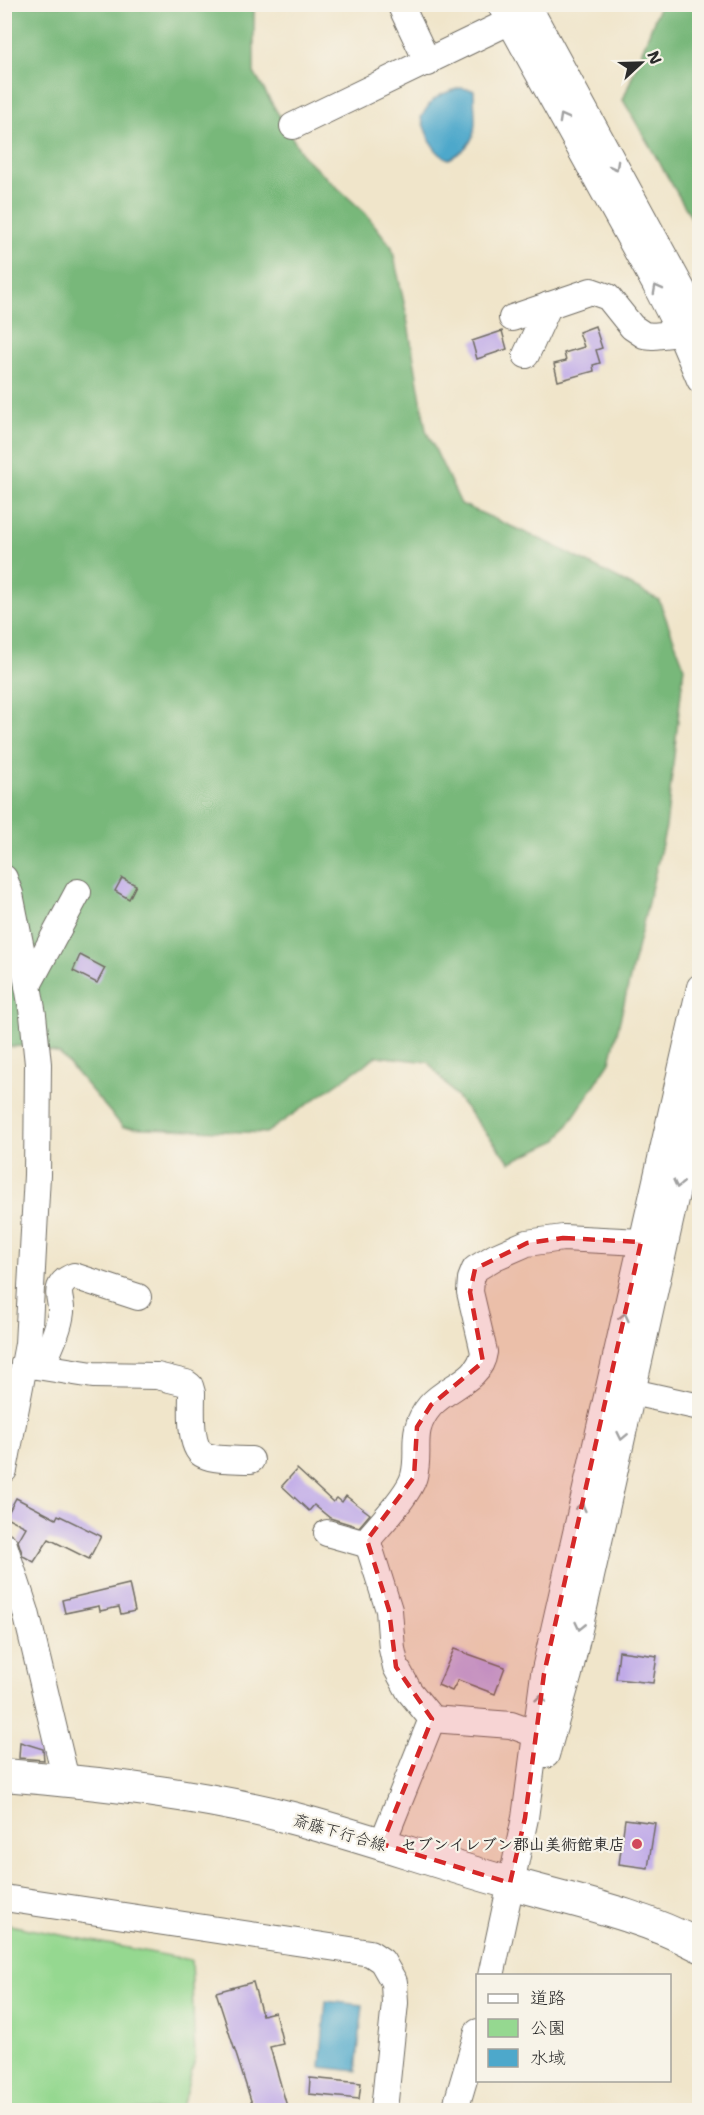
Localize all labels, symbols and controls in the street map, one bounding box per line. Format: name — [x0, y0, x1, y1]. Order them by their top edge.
north arrow — [611, 33, 671, 93]
text: N — [642, 48, 667, 67]
one-way arrow — [559, 114, 570, 124]
one-way arrow — [608, 160, 619, 171]
one-way arrow — [653, 285, 664, 295]
one-way arrow — [672, 1179, 685, 1189]
one-way arrow — [617, 1312, 630, 1322]
one-way arrow — [617, 1431, 630, 1441]
one-way arrow — [574, 1502, 587, 1512]
one-way arrow — [574, 1621, 587, 1631]
one-way arrow — [534, 1693, 546, 1702]
street label: 斎藤下行合線 — [291, 1809, 389, 1856]
place label: セブンイレブン郡山美術館東店 — [401, 1834, 625, 1855]
marker: セブンイレブン郡山美術館東店 — [630, 1837, 644, 1851]
legend — [476, 1974, 671, 2082]
text: 道路 — [530, 1986, 566, 2010]
text: 公園 — [530, 2016, 566, 2040]
text: 水域 — [530, 2046, 566, 2070]

